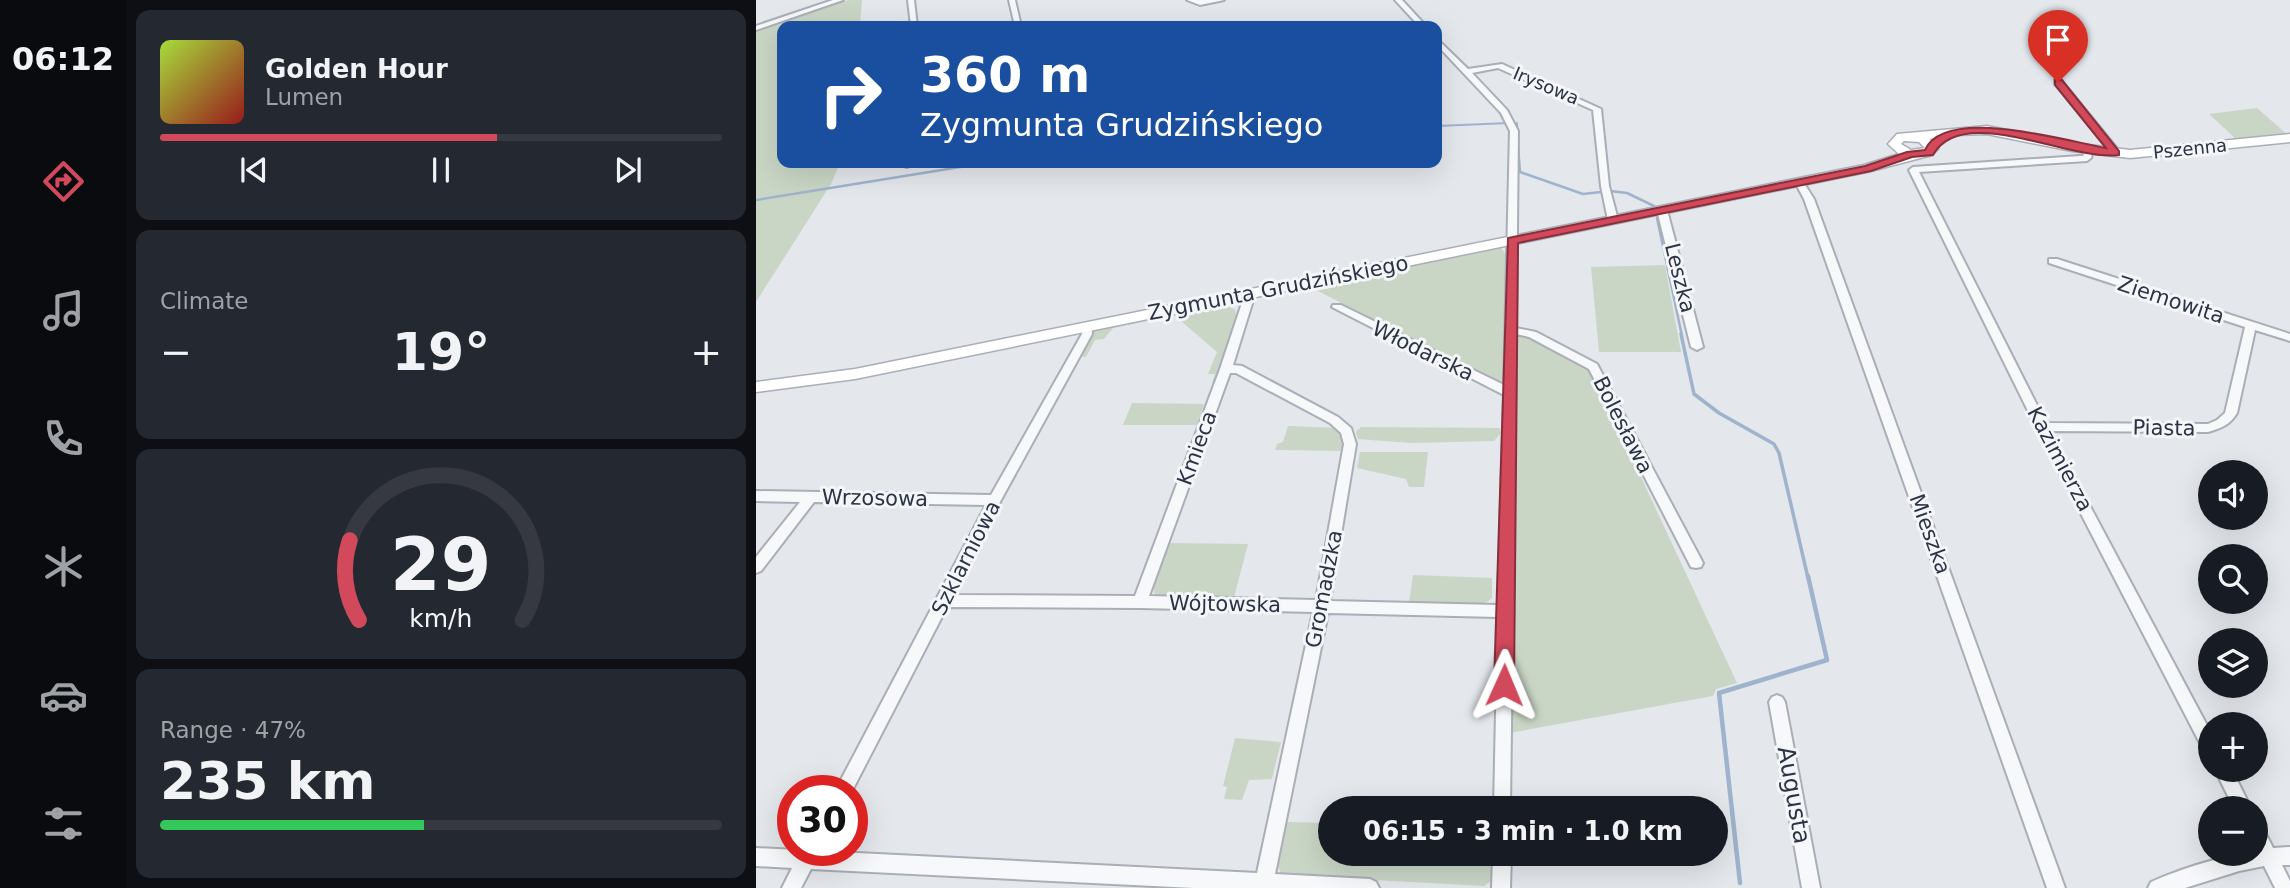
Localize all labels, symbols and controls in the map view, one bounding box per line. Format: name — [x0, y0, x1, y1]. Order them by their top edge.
pin — [2028, 10, 2088, 82]
icon: arrive — [2039, 21, 2077, 59]
text: 06:12 — [12, 40, 114, 78]
text: 360 m — [920, 47, 1090, 104]
icon: right — [805, 49, 896, 140]
text: Golden Hour — [265, 54, 448, 84]
street label: Irysowa — [1510, 62, 1582, 109]
text: Lumen — [265, 84, 343, 110]
text: Zygmunta Grudzińskiego — [920, 106, 1323, 144]
street label: Pszenna — [2152, 134, 2228, 163]
icon: previous — [235, 151, 273, 189]
icon: pause — [422, 151, 460, 189]
icon: next — [609, 151, 647, 189]
icon: directions — [39, 157, 88, 206]
street label: Leszka — [1660, 241, 1700, 315]
street label: Zygmunta Grudzińskiego — [1146, 251, 1410, 325]
street label: Ziemowita — [2115, 272, 2227, 328]
icon: music — [39, 286, 88, 335]
text: Climate — [160, 288, 249, 314]
street label: Włodarska — [1368, 316, 1478, 386]
text: 19° — [392, 322, 490, 382]
text: − — [160, 330, 192, 374]
text: + — [690, 330, 722, 374]
street label: Bolesława — [1588, 372, 1658, 478]
street label: Kazimierza — [2022, 403, 2098, 515]
street label: Kmieca — [1172, 408, 1222, 488]
icon: phone — [39, 414, 88, 463]
street label: Piasta — [2132, 415, 2196, 441]
map controls — [2198, 460, 2268, 866]
button: sound — [2198, 460, 2268, 530]
street label: Wrzosowa — [822, 485, 928, 511]
street label: Mieszka — [1904, 491, 1956, 577]
street label: Szklarniowa — [927, 497, 1005, 619]
text: 29 — [390, 522, 492, 607]
street label: Gromadzka — [1301, 528, 1347, 650]
icon: climate — [39, 542, 88, 591]
button: search — [2198, 544, 2268, 614]
street label: Wójtowska — [1169, 591, 1281, 617]
text: km/h — [409, 604, 473, 633]
button: layers — [2198, 628, 2268, 698]
position arrow — [1467, 648, 1541, 722]
icon: car — [39, 671, 88, 720]
button: + — [2198, 712, 2268, 782]
text: Range · 47% — [160, 717, 306, 743]
street label: Augusta — [1772, 744, 1816, 846]
text: 235 km — [160, 751, 375, 811]
speed limit sign: 30 — [777, 775, 868, 866]
button: − — [2198, 796, 2268, 866]
icon: filters — [39, 799, 88, 848]
text: 06:15 · 3 min · 1.0 km — [1363, 816, 1683, 846]

